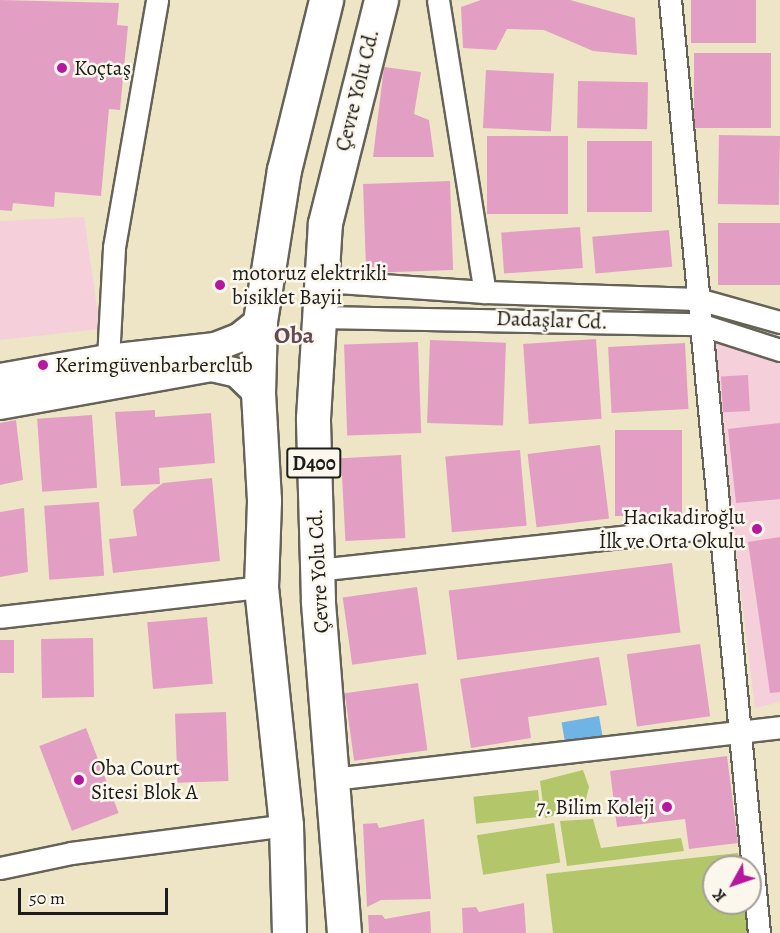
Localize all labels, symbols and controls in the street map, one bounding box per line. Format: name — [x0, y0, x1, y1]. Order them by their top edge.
street label: Çevre Yolu Cd. — [330, 26, 384, 154]
place label: Koçtaş — [74, 55, 131, 81]
marker: Koçtaş — [55, 61, 69, 75]
place label: motoruz elektrikli bisiklet Bayii — [232, 260, 387, 310]
marker: motoruz elektrikli bisiklet Bayii — [213, 278, 227, 292]
street label: Dadaşlar Cd. — [496, 305, 608, 335]
district label: Oba — [274, 322, 314, 350]
place label: Kerimgüvenbarberclub — [55, 352, 253, 378]
marker: Kerimgüvenbarberclub — [36, 358, 50, 372]
road number: D400 — [286, 446, 342, 480]
place label: Hacıkadiroğlu İlk ve Orta Okulu — [599, 504, 745, 554]
street label: Çevre Yolu Cd. — [302, 508, 334, 634]
marker: Hacıkadiroğlu İlk ve Orta Okulu — [750, 522, 764, 536]
place label: Oba Court Sitesi Blok A — [91, 755, 198, 805]
marker: Oba Court Sitesi Blok A — [72, 773, 86, 787]
place label: 7. Bilim Koleji — [536, 794, 655, 820]
marker: 7. Bilim Koleji — [660, 800, 674, 814]
north arrow — [702, 855, 762, 915]
scale bar — [21, 876, 171, 914]
text: K — [708, 884, 732, 906]
text: 50 m — [29, 886, 65, 910]

